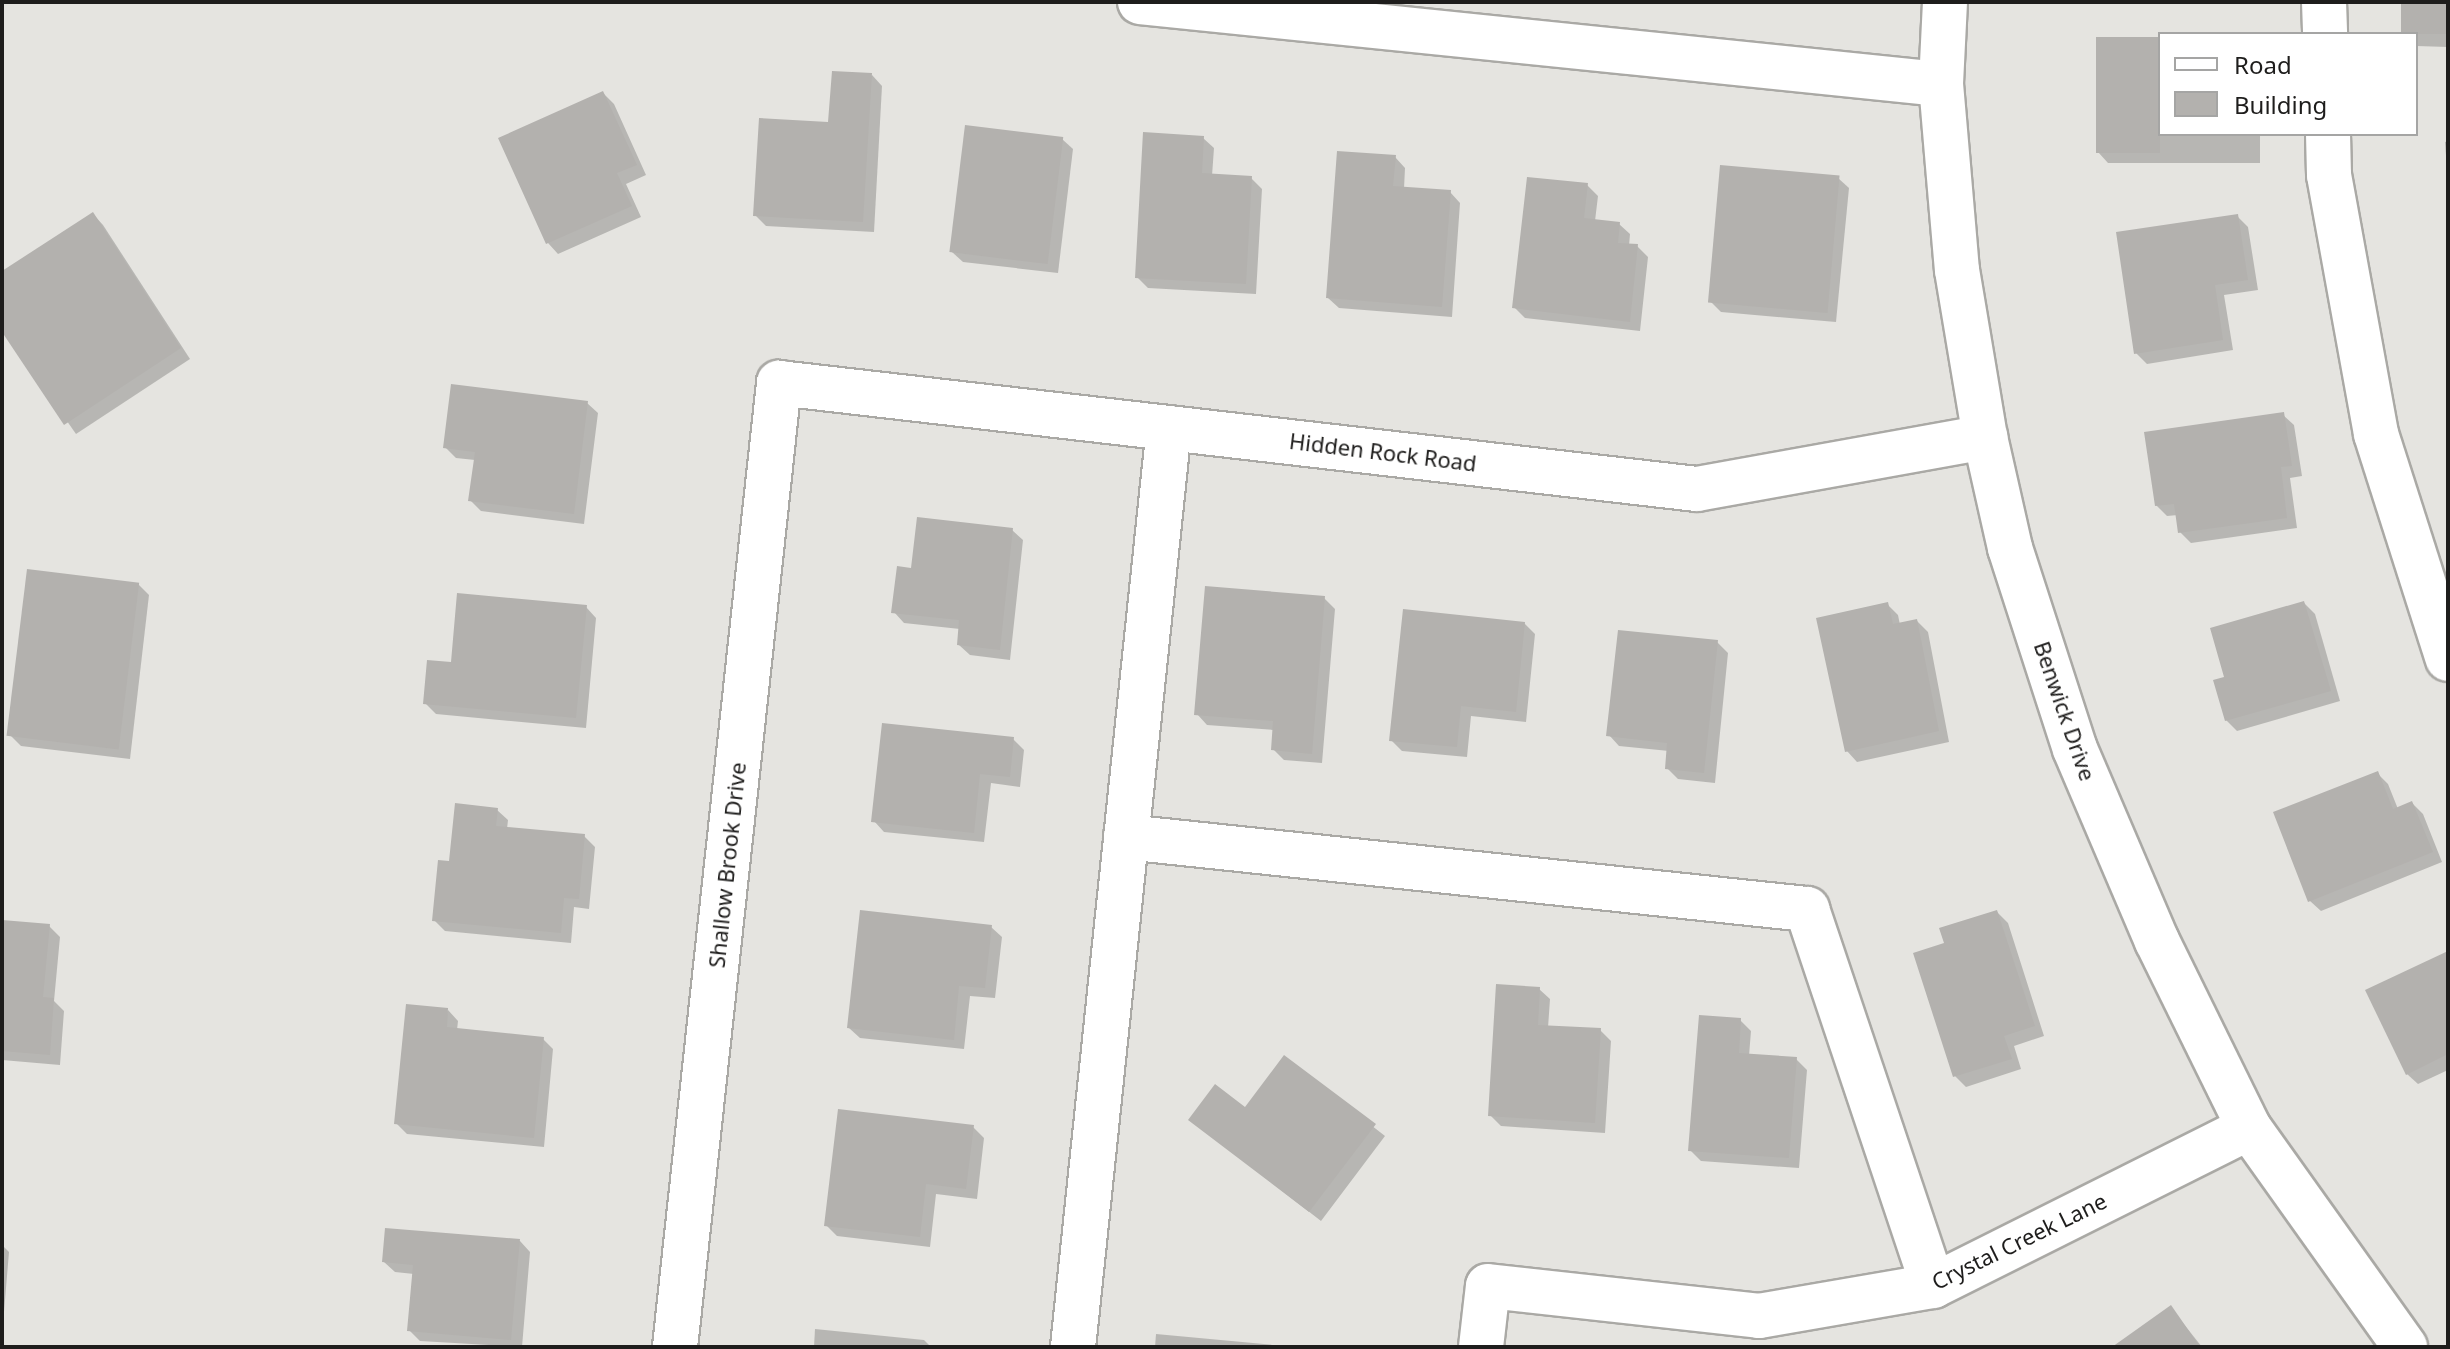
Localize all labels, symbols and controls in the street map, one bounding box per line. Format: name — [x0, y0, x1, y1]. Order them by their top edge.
legend — [2158, 32, 2418, 136]
text: Road — [2234, 48, 2292, 81]
text: Building — [2234, 88, 2327, 121]
street label: Hidden Rock Road — [1288, 427, 1478, 477]
street label: Benwick Drive — [2029, 638, 2101, 784]
street label: Shallow Brook Drive — [703, 761, 751, 969]
street label: Crystal Creek Lane — [1927, 1187, 2111, 1295]

